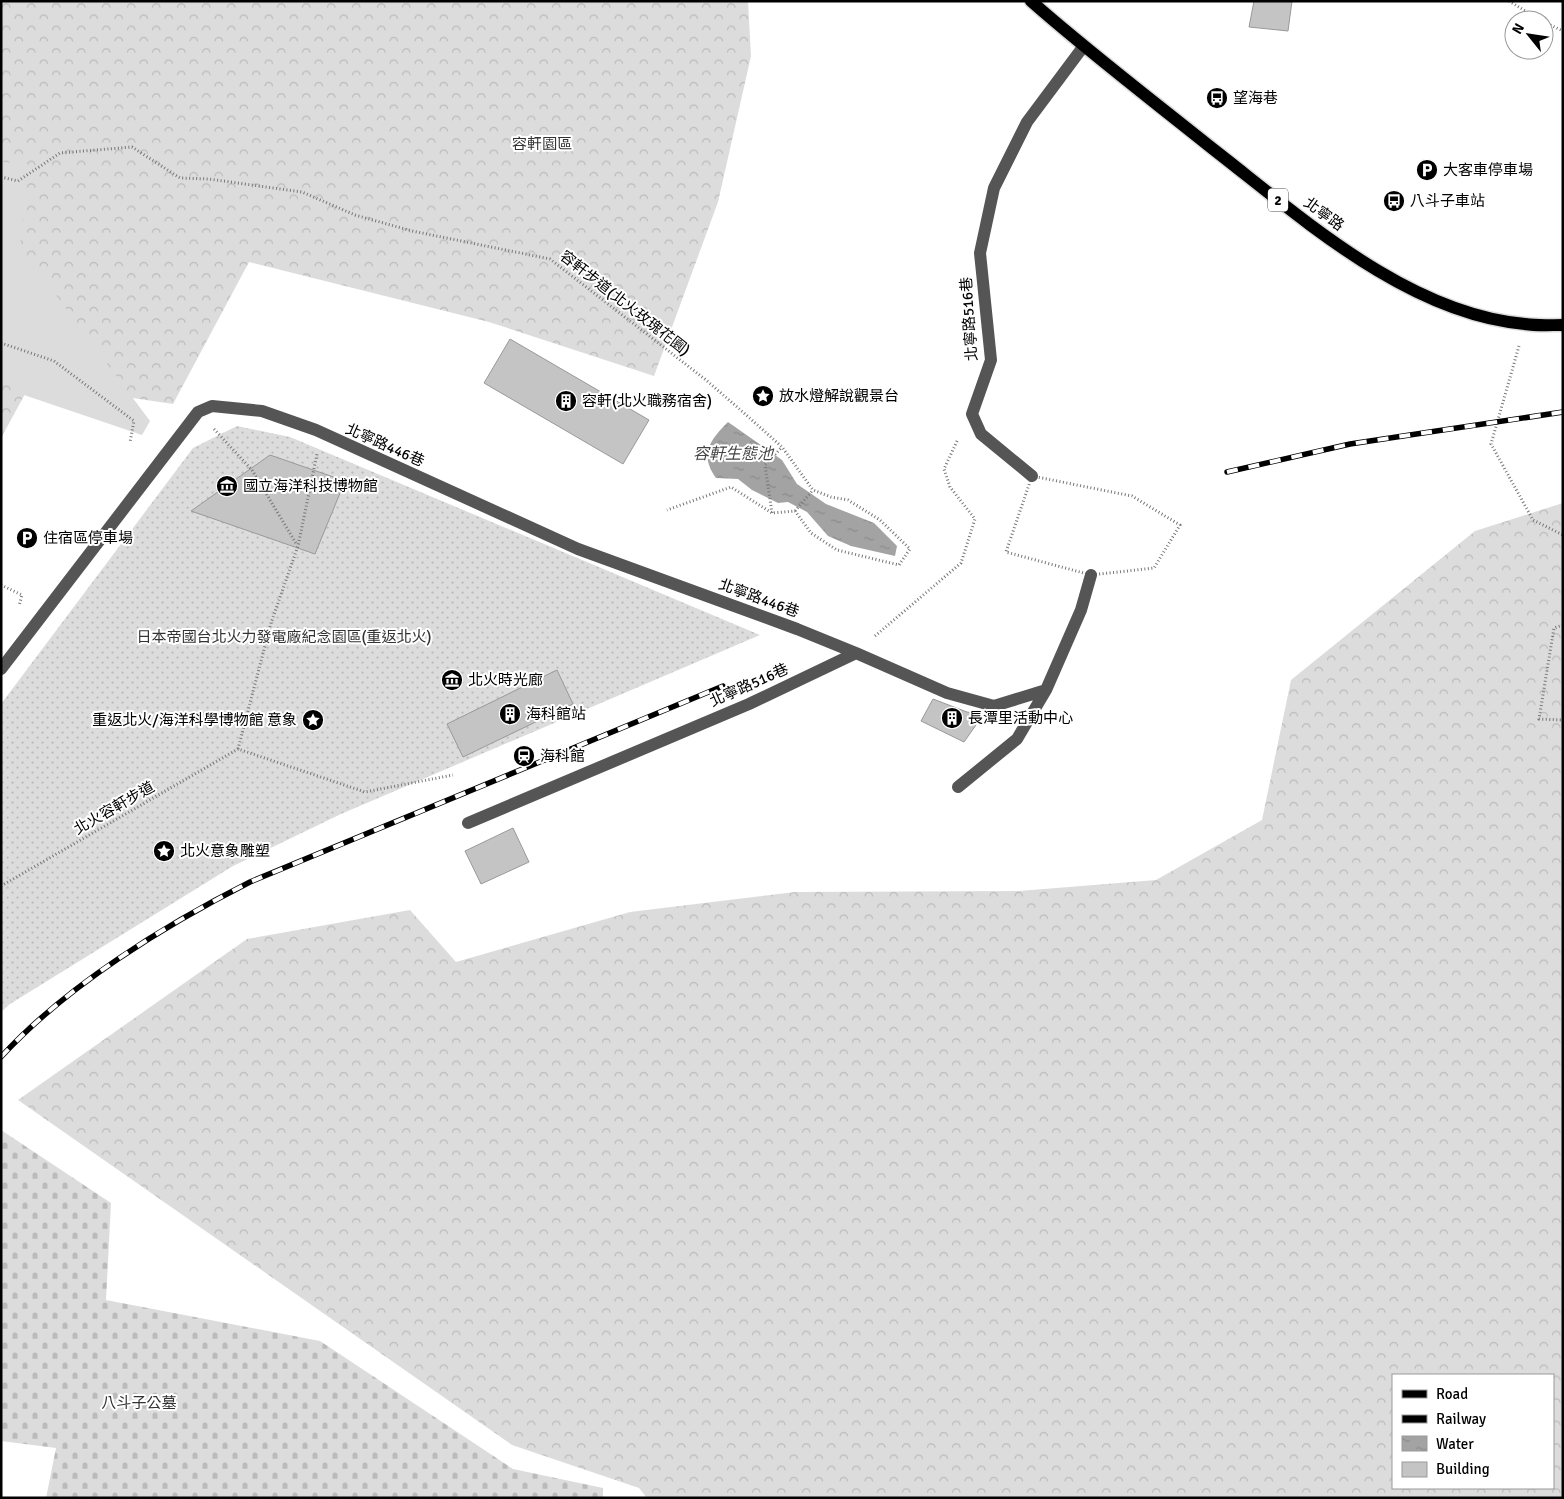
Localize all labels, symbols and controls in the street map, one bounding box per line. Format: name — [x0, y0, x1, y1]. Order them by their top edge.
north arrow — [1504, 10, 1554, 60]
text: N — [1508, 20, 1528, 37]
bus stop icon: 望海巷 — [1205, 86, 1229, 110]
place label: 望海巷 — [1233, 89, 1278, 107]
park label: 容軒園區 — [512, 135, 572, 153]
parking icon: 大客車停車場 — [1415, 158, 1439, 182]
place label: 大客車停車場 — [1443, 161, 1533, 179]
road number: 2 — [1268, 188, 1288, 212]
bus stop icon: 八斗子車站 — [1382, 189, 1406, 213]
place label: 八斗子車站 — [1410, 192, 1485, 210]
street label: 北寧路 — [1301, 193, 1347, 235]
street label: 容軒步道(北火玫瑰花園) — [556, 247, 694, 359]
street label: 北寧路516巷 — [957, 276, 981, 362]
place icon: 放水燈解說觀景台 — [751, 384, 775, 408]
place label: 放水燈解說觀景台 — [779, 387, 899, 405]
building icon: 容軒(北火職務宿舍) — [554, 389, 578, 413]
place label: 容軒(北火職務宿舍) — [582, 392, 712, 410]
street label: 北寧路446巷 — [343, 420, 427, 470]
water label: 容軒生態池 — [693, 444, 775, 464]
museum icon: 國立海洋科技博物館 — [215, 474, 239, 498]
place label: 國立海洋科技博物館 — [243, 477, 378, 495]
parking icon: 住宿區停車場 — [15, 526, 39, 550]
place label: 住宿區停車場 — [43, 529, 133, 547]
street label: 北寧路446巷 — [716, 575, 802, 621]
park label: 日本帝國台北火力發電廠紀念園區(重返北火) — [137, 628, 431, 646]
street label: 北寧路516巷 — [707, 660, 791, 710]
museum icon: 北火時光廊 — [440, 668, 464, 692]
place label: 北火時光廊 — [468, 671, 543, 689]
building icon: 海科館站 — [498, 702, 522, 726]
place label: 海科館站 — [526, 705, 586, 723]
building icon: 長潭里活動中心 — [940, 706, 964, 730]
place icon: 重返北火/海洋科學博物館 意象 — [301, 708, 325, 732]
place label: 長潭里活動中心 — [968, 709, 1073, 727]
place label: 重返北火/海洋科學博物館 意象 — [92, 711, 297, 729]
station icon: 海科館 — [512, 744, 536, 768]
place label: 海科館 — [540, 747, 585, 765]
street label: 北火容軒步道 — [71, 778, 157, 838]
place icon: 北火意象雕塑 — [152, 839, 176, 863]
place label: 北火意象雕塑 — [180, 842, 270, 860]
legend — [1392, 1374, 1554, 1489]
text: Road — [1436, 1385, 1468, 1403]
park label: 八斗子公墓 — [101, 1394, 177, 1412]
text: Railway — [1436, 1410, 1486, 1428]
text: Water — [1436, 1435, 1474, 1453]
text: Building — [1436, 1460, 1490, 1478]

